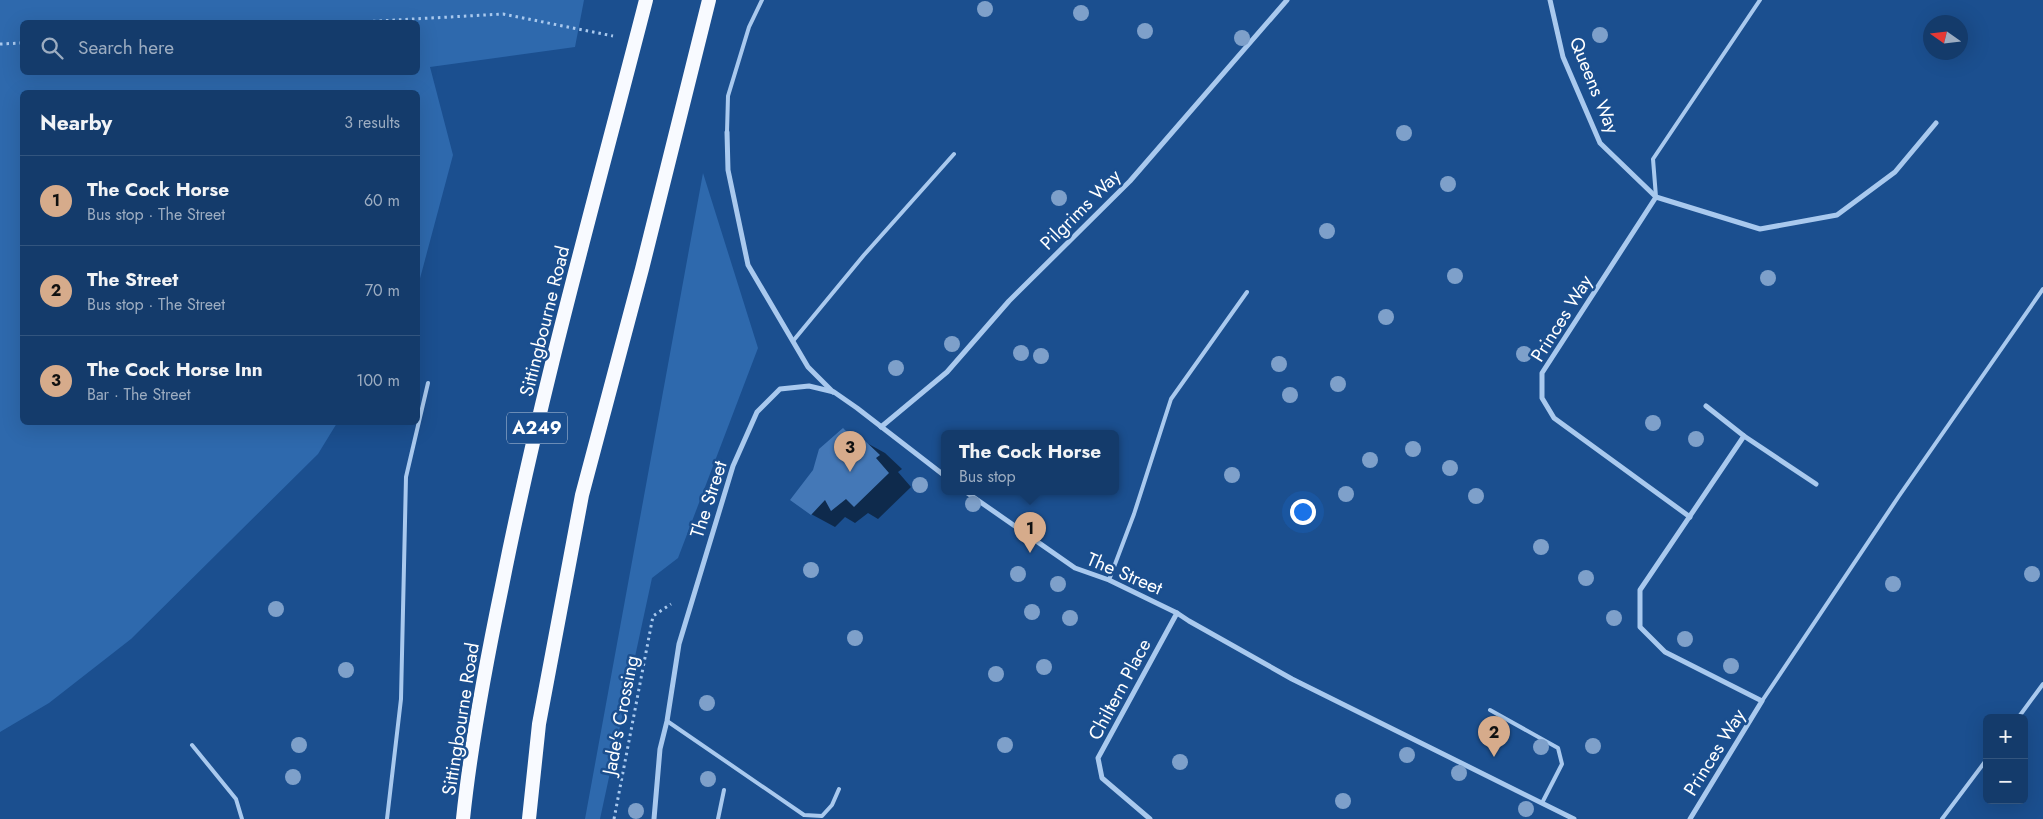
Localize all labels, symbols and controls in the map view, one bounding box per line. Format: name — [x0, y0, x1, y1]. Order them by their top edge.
north arrow — [1923, 15, 1968, 60]
search box — [20, 20, 420, 75]
street label: Queens Way — [1563, 33, 1626, 138]
icon: search — [38, 34, 66, 62]
text: Search here — [78, 34, 174, 61]
text: Nearby — [40, 108, 112, 138]
text: 3 results — [344, 111, 400, 134]
street label: Pilgrims Way — [1034, 162, 1127, 256]
text: The Cock Horse — [87, 176, 229, 203]
text: 1 — [52, 189, 60, 212]
text: 60 m — [364, 189, 400, 212]
text: Bus stop · The Street — [87, 203, 225, 226]
street label: Sittingbourne Road — [513, 243, 576, 399]
text: The Street — [87, 266, 178, 293]
street label: Princes Way — [1524, 269, 1599, 367]
text: 2 — [51, 279, 61, 302]
text: 70 m — [365, 279, 400, 302]
text: Bus stop · The Street — [87, 293, 225, 316]
text: The Cock Horse Inn — [87, 356, 263, 383]
text: 3 — [51, 369, 61, 392]
text: 100 m — [356, 369, 400, 392]
text: Bar · The Street — [87, 383, 191, 406]
road number: A249 — [507, 412, 567, 443]
popup — [941, 430, 1119, 495]
pin: 3 — [834, 431, 866, 472]
text: The Cock Horse — [959, 438, 1101, 465]
street label: The Street — [683, 457, 734, 541]
text: Bus stop — [959, 465, 1016, 488]
your location — [1290, 499, 1316, 525]
pin: 1 — [1014, 512, 1046, 553]
street label: The Street — [1083, 545, 1167, 602]
street label: Chiltern Place — [1081, 633, 1158, 745]
street label: Sittingbourne Road — [435, 641, 486, 797]
street label: Jade's Crossing — [595, 653, 645, 780]
street label: Princes Way — [1677, 703, 1752, 801]
map controls — [1983, 714, 2028, 804]
button: + — [1983, 714, 2028, 759]
pin: 2 — [1478, 716, 1510, 757]
button: − — [1983, 759, 2028, 804]

